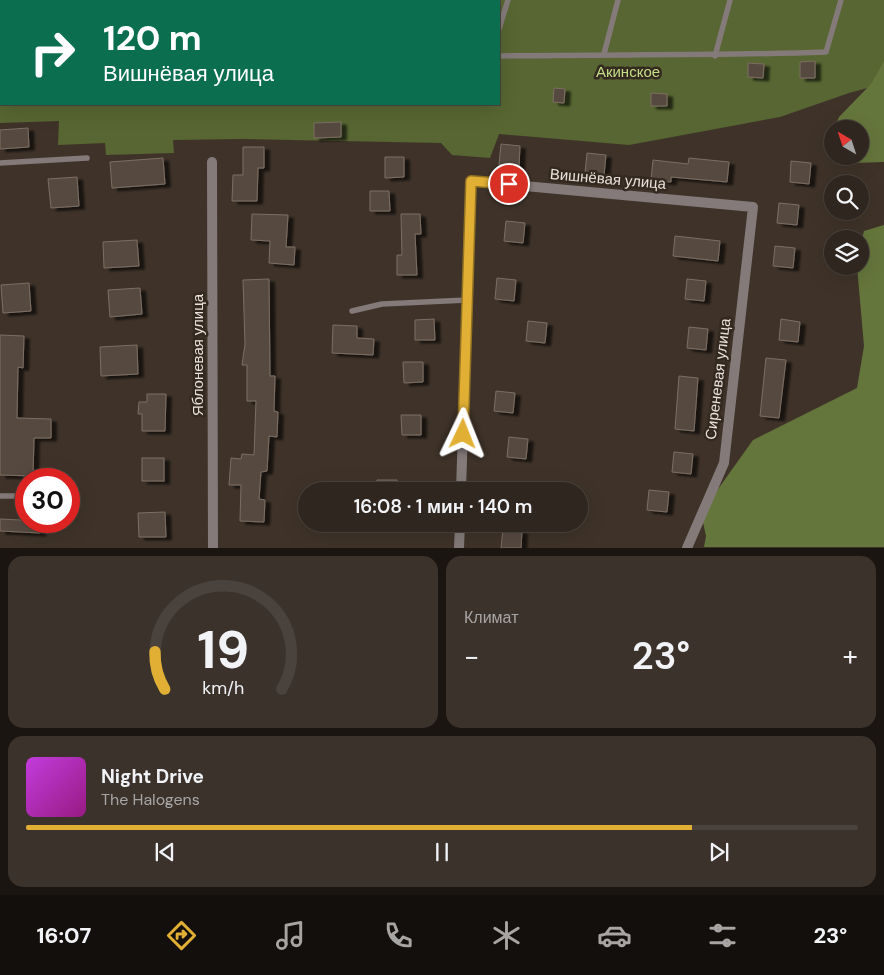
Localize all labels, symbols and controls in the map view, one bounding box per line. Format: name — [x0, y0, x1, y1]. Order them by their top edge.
text: 120 m — [103, 15, 202, 61]
icon: right — [20, 20, 85, 85]
text: Вишнёвая улица — [103, 59, 274, 88]
park label: Акинское — [596, 62, 660, 82]
north arrow — [824, 120, 869, 165]
map controls — [824, 120, 869, 275]
pin — [488, 163, 530, 205]
street label: Вишнёвая улица — [549, 164, 668, 194]
icon: arrive — [495, 170, 523, 198]
button: search — [824, 175, 869, 220]
button: layers — [824, 230, 869, 275]
street label: Яблоневая улица — [188, 293, 208, 416]
street label: Сиреневая улица — [701, 317, 735, 441]
position arrow — [436, 407, 488, 459]
speed limit sign: 30 — [15, 468, 80, 533]
text: 16:08 · 1 мин · 140 m — [354, 494, 532, 519]
text: Климат — [464, 607, 518, 628]
text: 19 — [197, 616, 249, 684]
text: 23° — [632, 631, 690, 681]
text: − — [464, 638, 479, 675]
text: + — [843, 638, 858, 675]
text: km/h — [202, 676, 244, 700]
text: Night Drive — [101, 764, 204, 789]
text: The Halogens — [101, 789, 200, 810]
icon: previous — [151, 838, 179, 866]
icon: pause — [428, 838, 456, 866]
icon: next — [705, 838, 733, 866]
icon: directions — [164, 918, 199, 953]
icon: music — [273, 918, 308, 953]
icon: phone — [381, 918, 416, 953]
icon: climate — [489, 918, 524, 953]
icon: car — [597, 918, 632, 953]
icon: filters — [705, 918, 740, 953]
text: 16:07 — [37, 921, 91, 950]
text: 23° — [813, 921, 847, 950]

